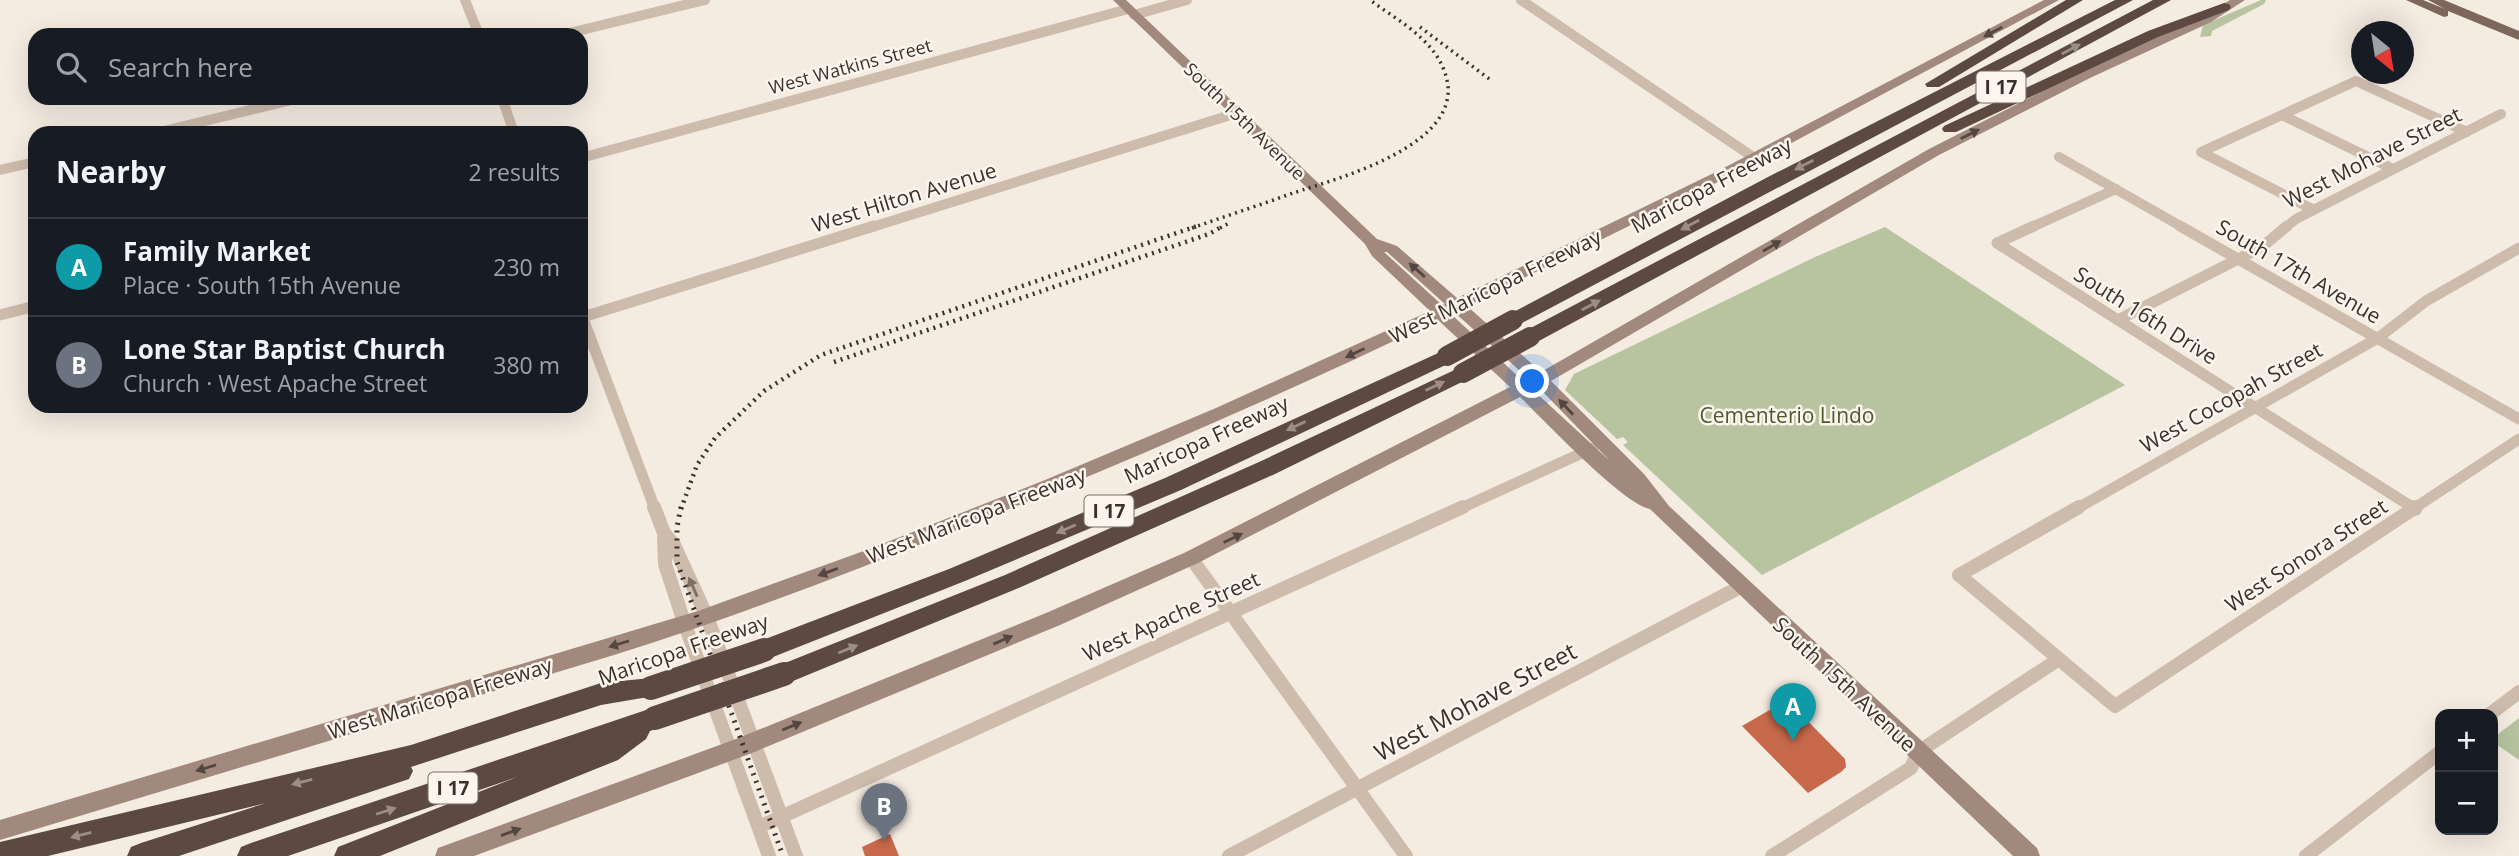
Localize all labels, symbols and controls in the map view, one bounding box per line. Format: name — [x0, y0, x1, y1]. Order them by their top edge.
north arrow — [2351, 21, 2414, 84]
one-way arrow — [1983, 27, 2003, 38]
search box — [28, 28, 588, 105]
street label: West Watkins Street — [766, 33, 934, 99]
one-way arrow — [2061, 43, 2081, 55]
icon: search — [52, 48, 90, 86]
text: Search here — [108, 49, 253, 85]
street label: South 15th Avenue — [1179, 57, 1311, 185]
road number: I 17 — [1976, 72, 2025, 102]
street label: West Mohave Street — [2278, 100, 2466, 214]
one-way arrow — [1960, 128, 1980, 139]
street label: Maricopa Freeway — [1626, 130, 1797, 239]
text: Nearby — [56, 151, 166, 192]
text: 2 results — [469, 156, 560, 188]
street label: West Hilton Avenue — [808, 156, 1000, 238]
one-way arrow — [1793, 159, 1813, 171]
street label: South 17th Avenue — [2212, 212, 2386, 330]
one-way arrow — [1680, 219, 1700, 231]
street label: West Maricopa Freeway — [1384, 222, 1606, 350]
text: Family Market — [123, 233, 311, 269]
one-way arrow — [1762, 240, 1781, 252]
text: A — [71, 251, 87, 283]
text: 230 m — [493, 251, 560, 283]
street label: South 16th Drive — [2069, 260, 2223, 370]
one-way arrow — [1408, 263, 1425, 278]
text: Place · South 15th Avenue — [123, 269, 401, 301]
one-way arrow — [1581, 299, 1601, 310]
text: Lone Star Baptist Church — [123, 331, 446, 367]
street label: West Cocopah Street — [2135, 335, 2327, 459]
one-way arrow — [1345, 347, 1365, 359]
text: B — [71, 349, 87, 381]
text: 380 m — [493, 349, 560, 381]
your location — [1515, 364, 1549, 398]
text: Church · West Apache Street — [123, 367, 427, 399]
one-way arrow — [1425, 381, 1445, 392]
street label: Maricopa Freeway — [1119, 388, 1293, 489]
one-way arrow — [1559, 399, 1575, 416]
park label: Cementerio Lindo — [1699, 401, 1875, 429]
one-way arrow — [1286, 421, 1306, 432]
street label: West Maricopa Freeway — [862, 460, 1090, 570]
street label: West Sonora Street — [2219, 492, 2393, 618]
road number: I 17 — [1084, 496, 1134, 526]
one-way arrow — [1056, 523, 1076, 535]
one-way arrow — [1223, 532, 1243, 543]
street label: West Apache Street — [1078, 564, 1264, 668]
one-way arrow — [818, 567, 839, 578]
one-way arrow — [687, 577, 699, 597]
street label: Maricopa Freeway — [594, 607, 772, 691]
street label: South 15th Avenue — [1768, 611, 1922, 757]
one-way arrow — [992, 634, 1013, 645]
street label: West Mohave Street — [1368, 634, 1582, 768]
one-way arrow — [608, 640, 629, 650]
one-way arrow — [837, 643, 858, 654]
street label: West Maricopa Freeway — [325, 650, 556, 745]
pin: A — [1770, 683, 1816, 741]
map controls — [2435, 709, 2498, 835]
button: + — [2435, 709, 2498, 772]
one-way arrow — [782, 720, 803, 731]
one-way arrow — [195, 763, 216, 773]
road number: I 17 — [428, 772, 477, 804]
button: − — [2435, 772, 2498, 835]
one-way arrow — [291, 777, 313, 788]
pin: B — [861, 783, 907, 841]
one-way arrow — [375, 806, 396, 816]
one-way arrow — [500, 827, 521, 838]
one-way arrow — [70, 830, 92, 841]

